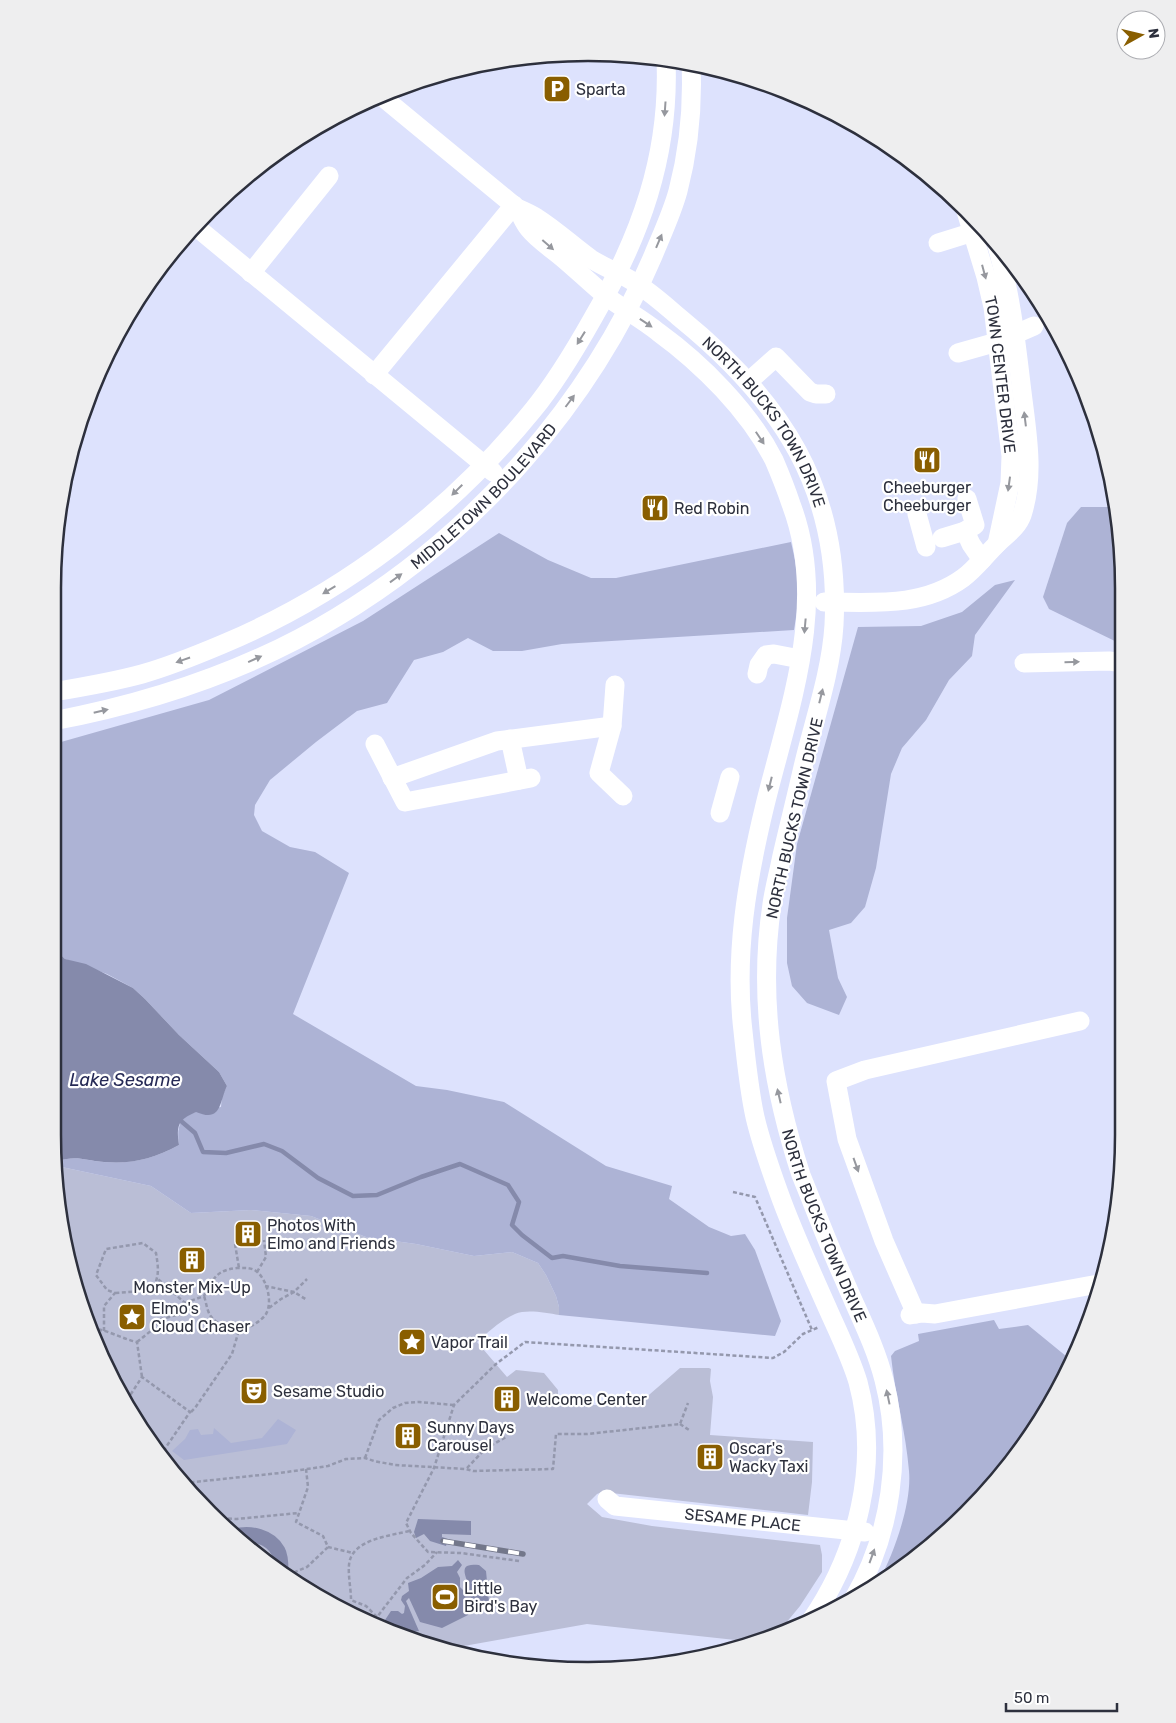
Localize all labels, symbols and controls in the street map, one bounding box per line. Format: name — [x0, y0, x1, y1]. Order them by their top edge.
north arrow — [1116, 10, 1166, 60]
text: N — [1144, 27, 1162, 39]
parking icon: Sparta — [542, 74, 572, 104]
place label: Sparta — [576, 80, 626, 99]
one-way arrow — [661, 101, 669, 117]
one-way arrow — [656, 234, 664, 248]
one-way arrow — [541, 240, 554, 251]
one-way arrow — [981, 264, 989, 279]
street label: TOWN CENTER DRIVE — [981, 294, 1020, 454]
one-way arrow — [639, 318, 653, 328]
one-way arrow — [577, 331, 586, 344]
street label: NORTH BUCKS TOWN DRIVE — [698, 333, 829, 510]
one-way arrow — [565, 394, 575, 408]
one-way arrow — [1021, 411, 1029, 427]
street label: MIDDLETOWN BOULEVARD — [407, 420, 561, 573]
one-way arrow — [755, 431, 765, 444]
restaurant icon: Cheeburger Cheeburger — [912, 445, 942, 475]
one-way arrow — [1005, 477, 1013, 493]
place label: Cheeburger Cheeburger — [883, 478, 971, 515]
one-way arrow — [451, 484, 463, 496]
restaurant icon: Red Robin — [640, 493, 670, 523]
place label: Red Robin — [674, 499, 749, 518]
one-way arrow — [389, 574, 402, 584]
one-way arrow — [323, 586, 336, 595]
one-way arrow — [801, 618, 809, 634]
one-way arrow — [248, 655, 262, 663]
one-way arrow — [175, 656, 190, 664]
one-way arrow — [1065, 658, 1081, 666]
one-way arrow — [818, 689, 826, 704]
one-way arrow — [94, 707, 109, 715]
street label: NORTH BUCKS TOWN DRIVE — [762, 716, 827, 921]
one-way arrow — [766, 777, 774, 792]
water label: Lake Sesame — [70, 1069, 180, 1091]
one-way arrow — [775, 1089, 783, 1104]
street label: NORTH BUCKS TOWN DRIVE — [778, 1127, 871, 1325]
one-way arrow — [853, 1157, 860, 1172]
place label: Photos With Elmo and Friends — [267, 1216, 395, 1253]
building icon: Photos With Elmo and Friends — [233, 1219, 263, 1249]
building icon: Monster Mix-Up — [177, 1245, 207, 1275]
place label: Monster Mix-Up — [133, 1278, 251, 1297]
place label: Elmo's Cloud Chaser — [151, 1299, 250, 1336]
place icon: Elmo's Cloud Chaser — [117, 1302, 147, 1332]
place icon: Vapor Trail — [397, 1327, 427, 1357]
place label: Vapor Trail — [431, 1333, 508, 1352]
theatre icon: Sesame Studio — [239, 1376, 269, 1406]
place label: Sesame Studio — [273, 1382, 384, 1401]
building icon: Welcome Center — [492, 1384, 522, 1414]
one-way arrow — [883, 1388, 891, 1404]
place label: Welcome Center — [526, 1390, 647, 1409]
place label: Sunny Days Carousel — [427, 1418, 514, 1455]
building icon: Sunny Days Carousel — [393, 1421, 423, 1451]
place label: Oscar's Wacky Taxi — [729, 1439, 808, 1476]
building icon: Oscar's Wacky Taxi — [695, 1442, 725, 1472]
street label: SESAME PLACE — [684, 1504, 802, 1535]
one-way arrow — [868, 1548, 876, 1563]
place label: Little Bird's Bay — [464, 1579, 538, 1616]
sports icon: Little Bird's Bay — [430, 1582, 460, 1612]
scale bar — [1006, 1680, 1117, 1712]
text: 50 m — [1014, 1689, 1049, 1707]

